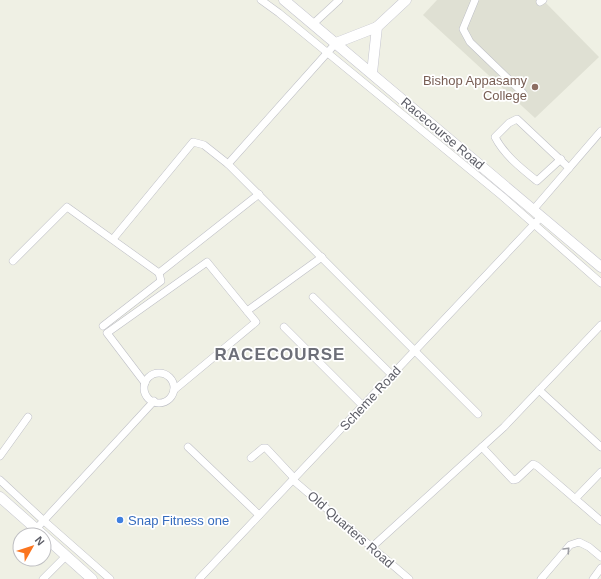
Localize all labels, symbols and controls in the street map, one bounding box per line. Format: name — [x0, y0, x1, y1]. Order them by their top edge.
place label: Bishop Appasamy College — [423, 73, 527, 103]
marker: Bishop Appasamy College — [530, 82, 540, 92]
street label: Racecourse Road — [398, 94, 487, 173]
district label: RACECOURSE — [215, 345, 345, 364]
street label: Scheme Road — [337, 363, 404, 434]
street label: Old Quarters Road — [305, 488, 397, 571]
place label: Snap Fitness one — [128, 513, 229, 528]
marker: Snap Fitness one — [115, 515, 125, 525]
north arrow — [12, 527, 52, 567]
text: N — [33, 534, 47, 548]
one-way arrow — [562, 547, 569, 555]

